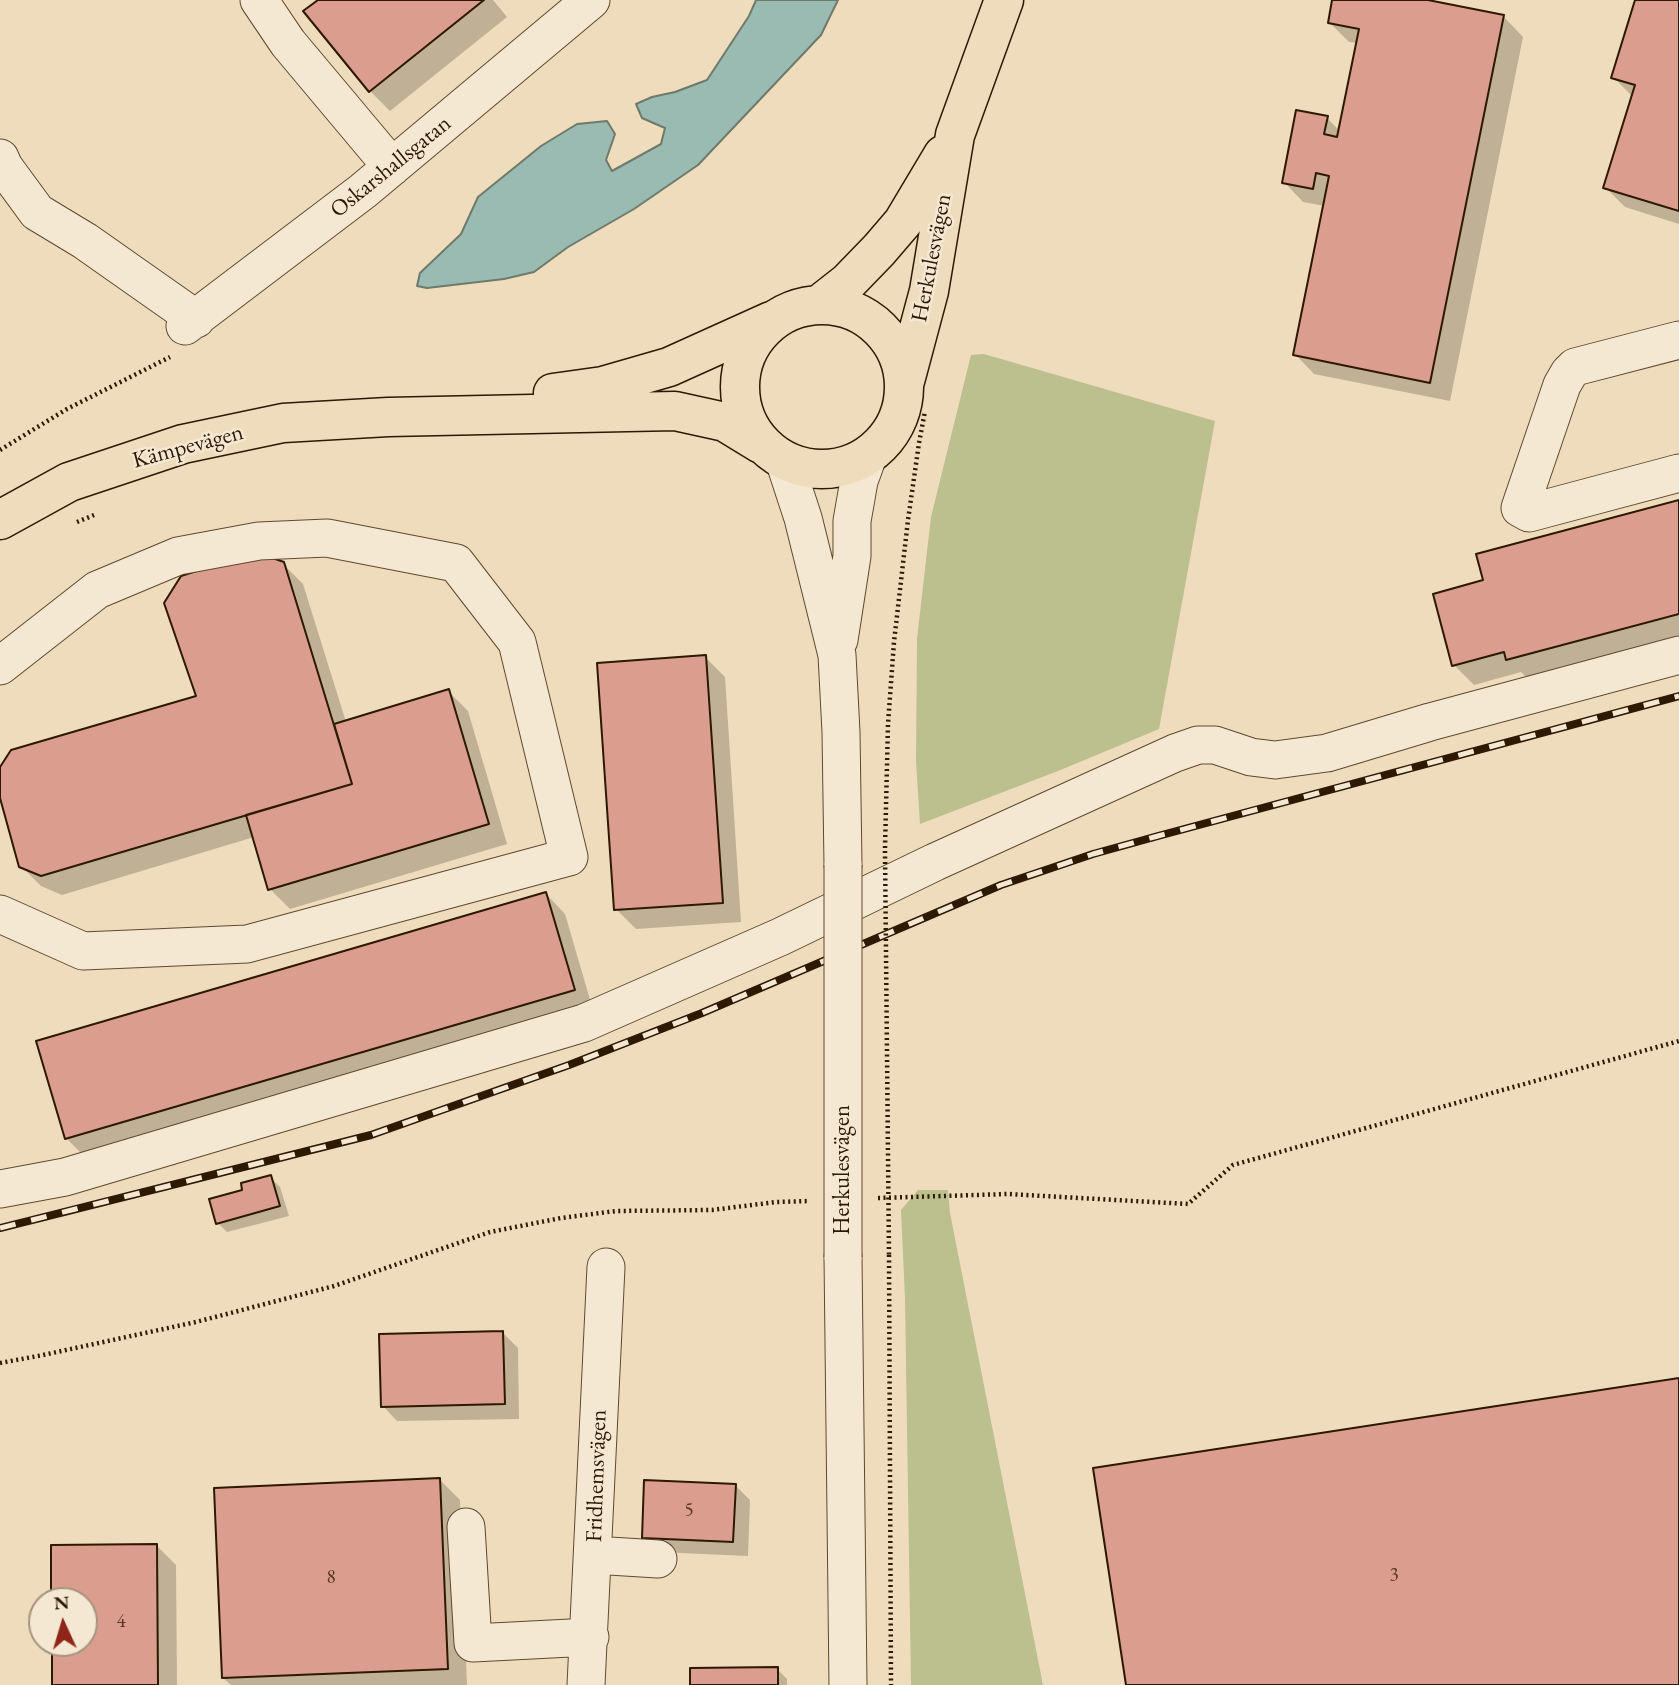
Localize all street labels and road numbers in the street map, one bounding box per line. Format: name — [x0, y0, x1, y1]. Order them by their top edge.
street label: Oskarshallsgatan — [325, 110, 457, 224]
street label: Herkulesvägen — [906, 191, 958, 325]
street label: Kämpevägen — [130, 419, 246, 475]
street label: Herkulesvägen — [829, 1105, 857, 1235]
street label: Fridhemsvägen — [581, 1409, 613, 1543]

